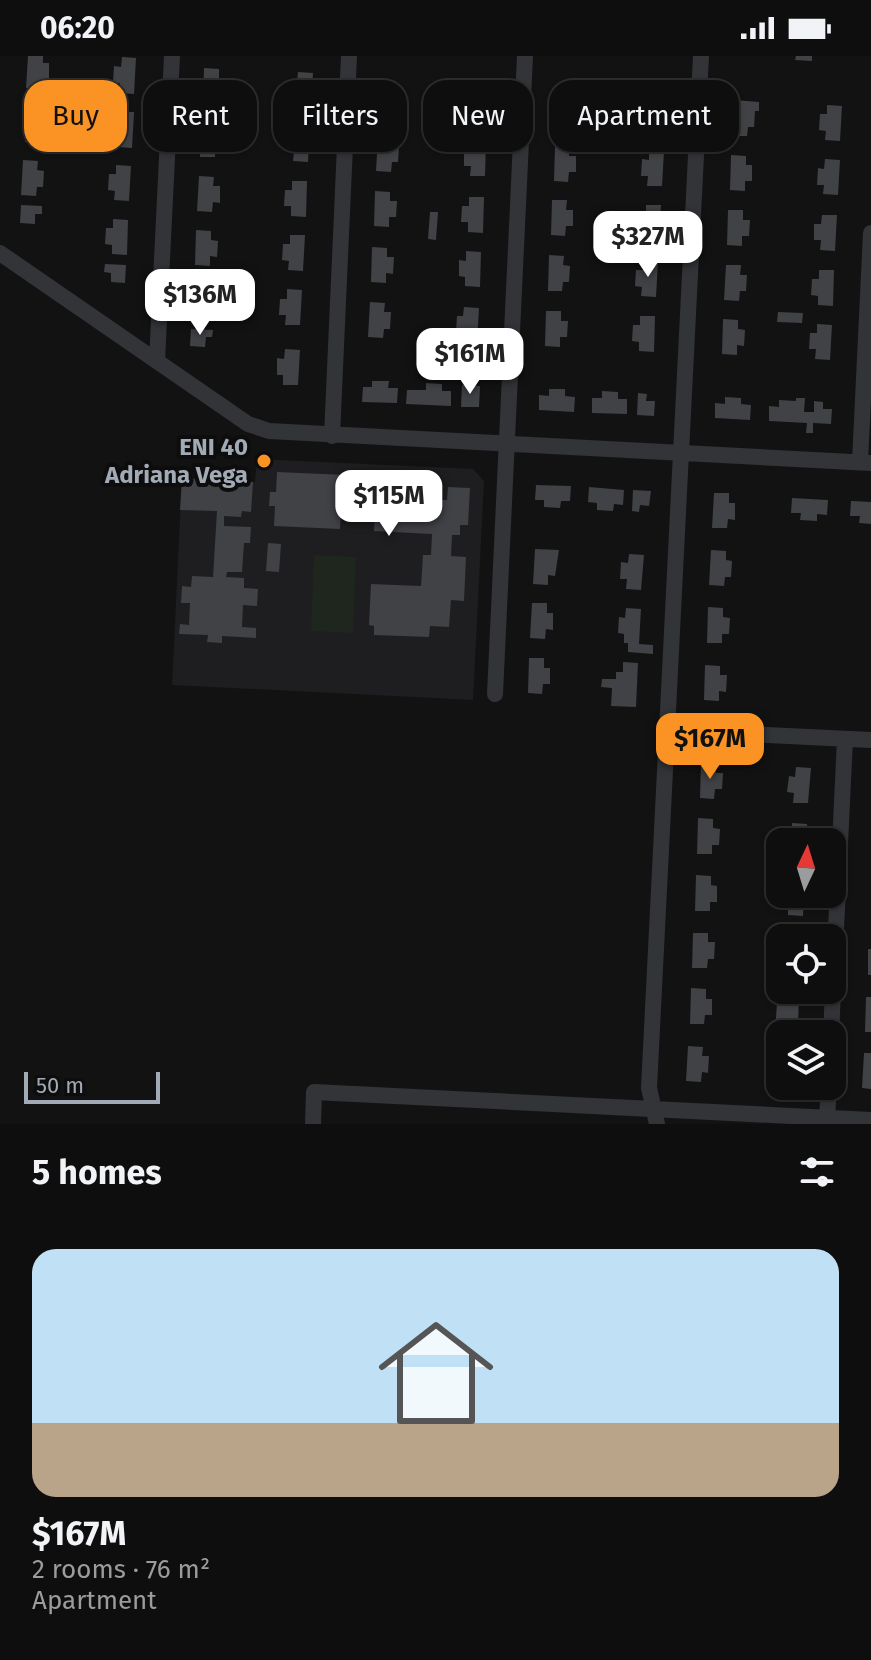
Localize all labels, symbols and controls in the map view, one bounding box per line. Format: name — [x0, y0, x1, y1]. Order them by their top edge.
text: 06:20 — [40, 10, 115, 46]
chip: Buy — [24, 80, 127, 152]
chip: Rent — [143, 80, 257, 152]
chip: Filters — [273, 80, 407, 152]
chip: New — [423, 80, 533, 152]
chip: Apartment — [549, 80, 739, 152]
pin: $327M — [592, 211, 704, 279]
text: $327M — [611, 221, 685, 252]
pin: $136M — [144, 269, 256, 337]
text: $136M — [163, 279, 237, 310]
pin: $161M — [414, 328, 526, 396]
text: $161M — [434, 338, 506, 369]
place label: ENI 40 Adriana Vega — [104, 433, 248, 489]
marker: ENI 40 Adriana Vega — [255, 452, 273, 470]
pin: $115M — [333, 470, 445, 538]
text: $115M — [353, 480, 425, 511]
pin: $167M — [654, 713, 766, 781]
text: $167M — [674, 723, 746, 754]
north arrow — [766, 828, 846, 908]
map controls — [766, 828, 846, 1100]
button: locate — [766, 924, 846, 1004]
button: layers — [766, 1020, 846, 1100]
scale bar — [24, 1068, 160, 1104]
text: 50 m — [36, 1072, 84, 1099]
icon: filters — [795, 1150, 839, 1194]
text: 5 homes — [32, 1152, 162, 1193]
icon: home — [364, 1301, 508, 1445]
text: $167M — [32, 1513, 126, 1554]
text: 2 rooms · 76 m² — [32, 1554, 210, 1585]
text: Apartment — [32, 1585, 157, 1616]

